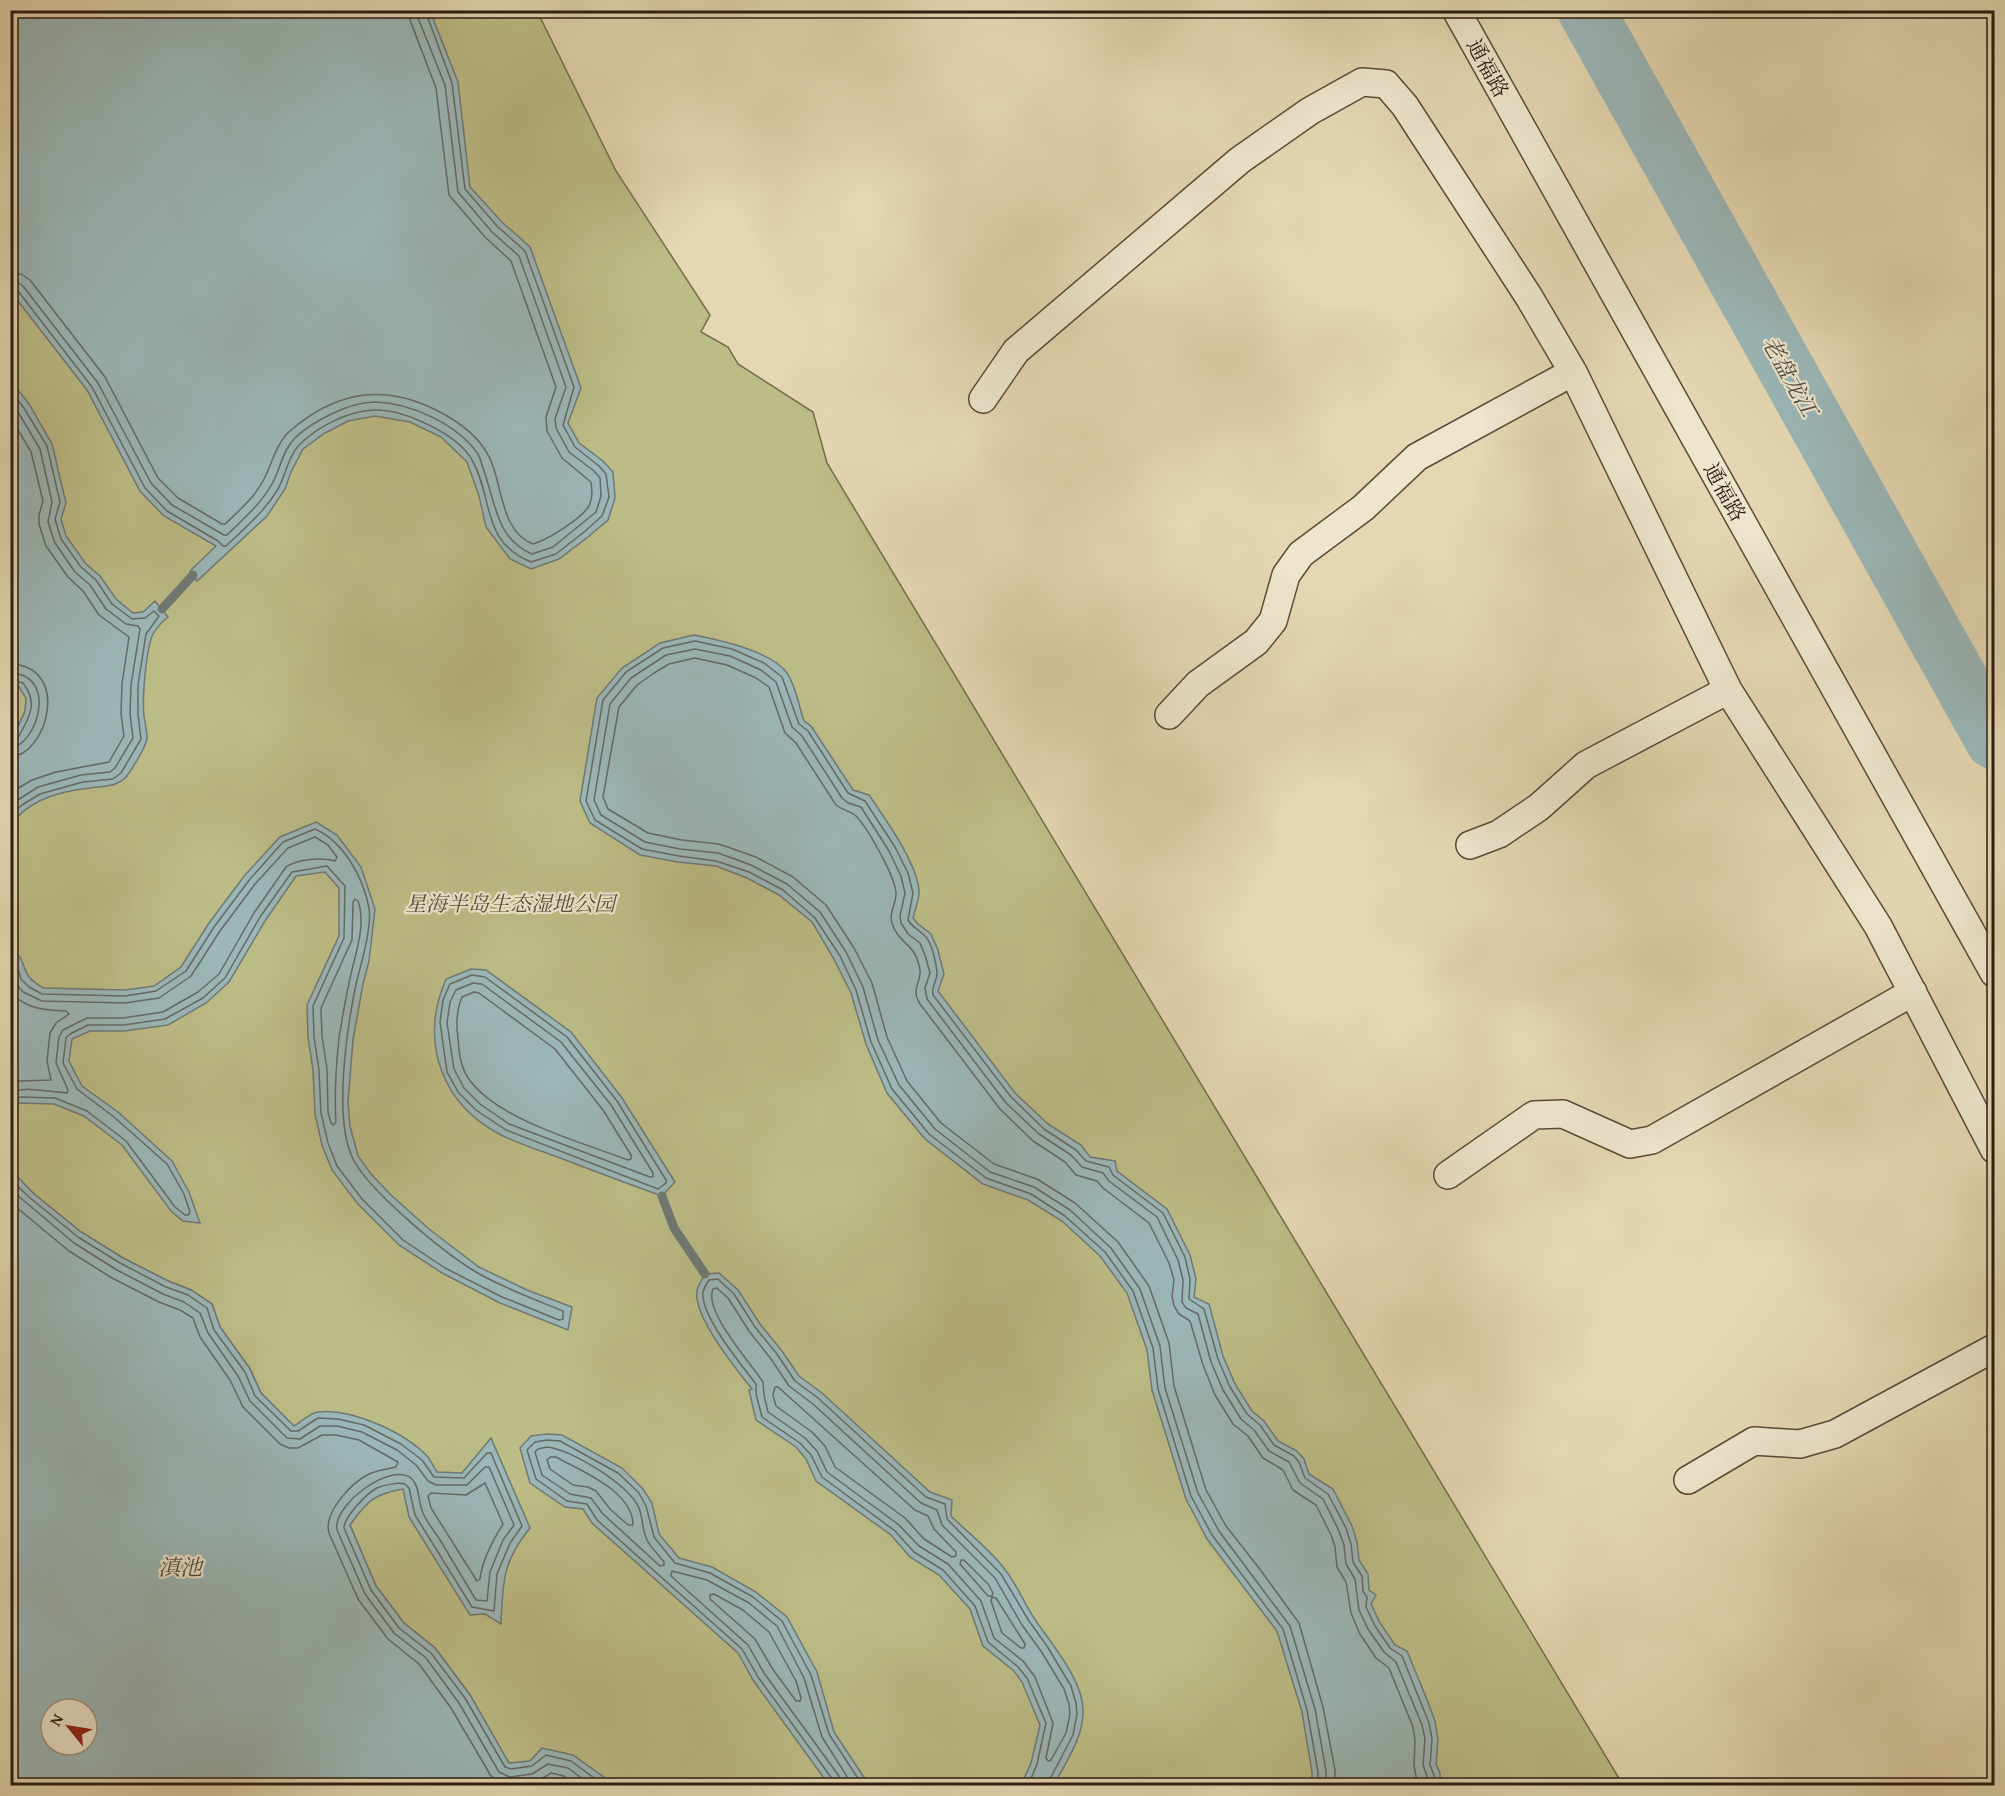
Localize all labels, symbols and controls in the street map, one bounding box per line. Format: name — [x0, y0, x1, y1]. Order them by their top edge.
street label: 通福路 — [1459, 33, 1517, 103]
water label: 老盘龙江 — [1755, 330, 1827, 425]
street label: 通福路 — [1696, 457, 1754, 527]
park label: 星海半岛生态湿地公园 — [405, 888, 618, 919]
water label: 滇池 — [158, 1551, 205, 1583]
north arrow — [39, 1697, 99, 1757]
text: N — [43, 1709, 69, 1730]

